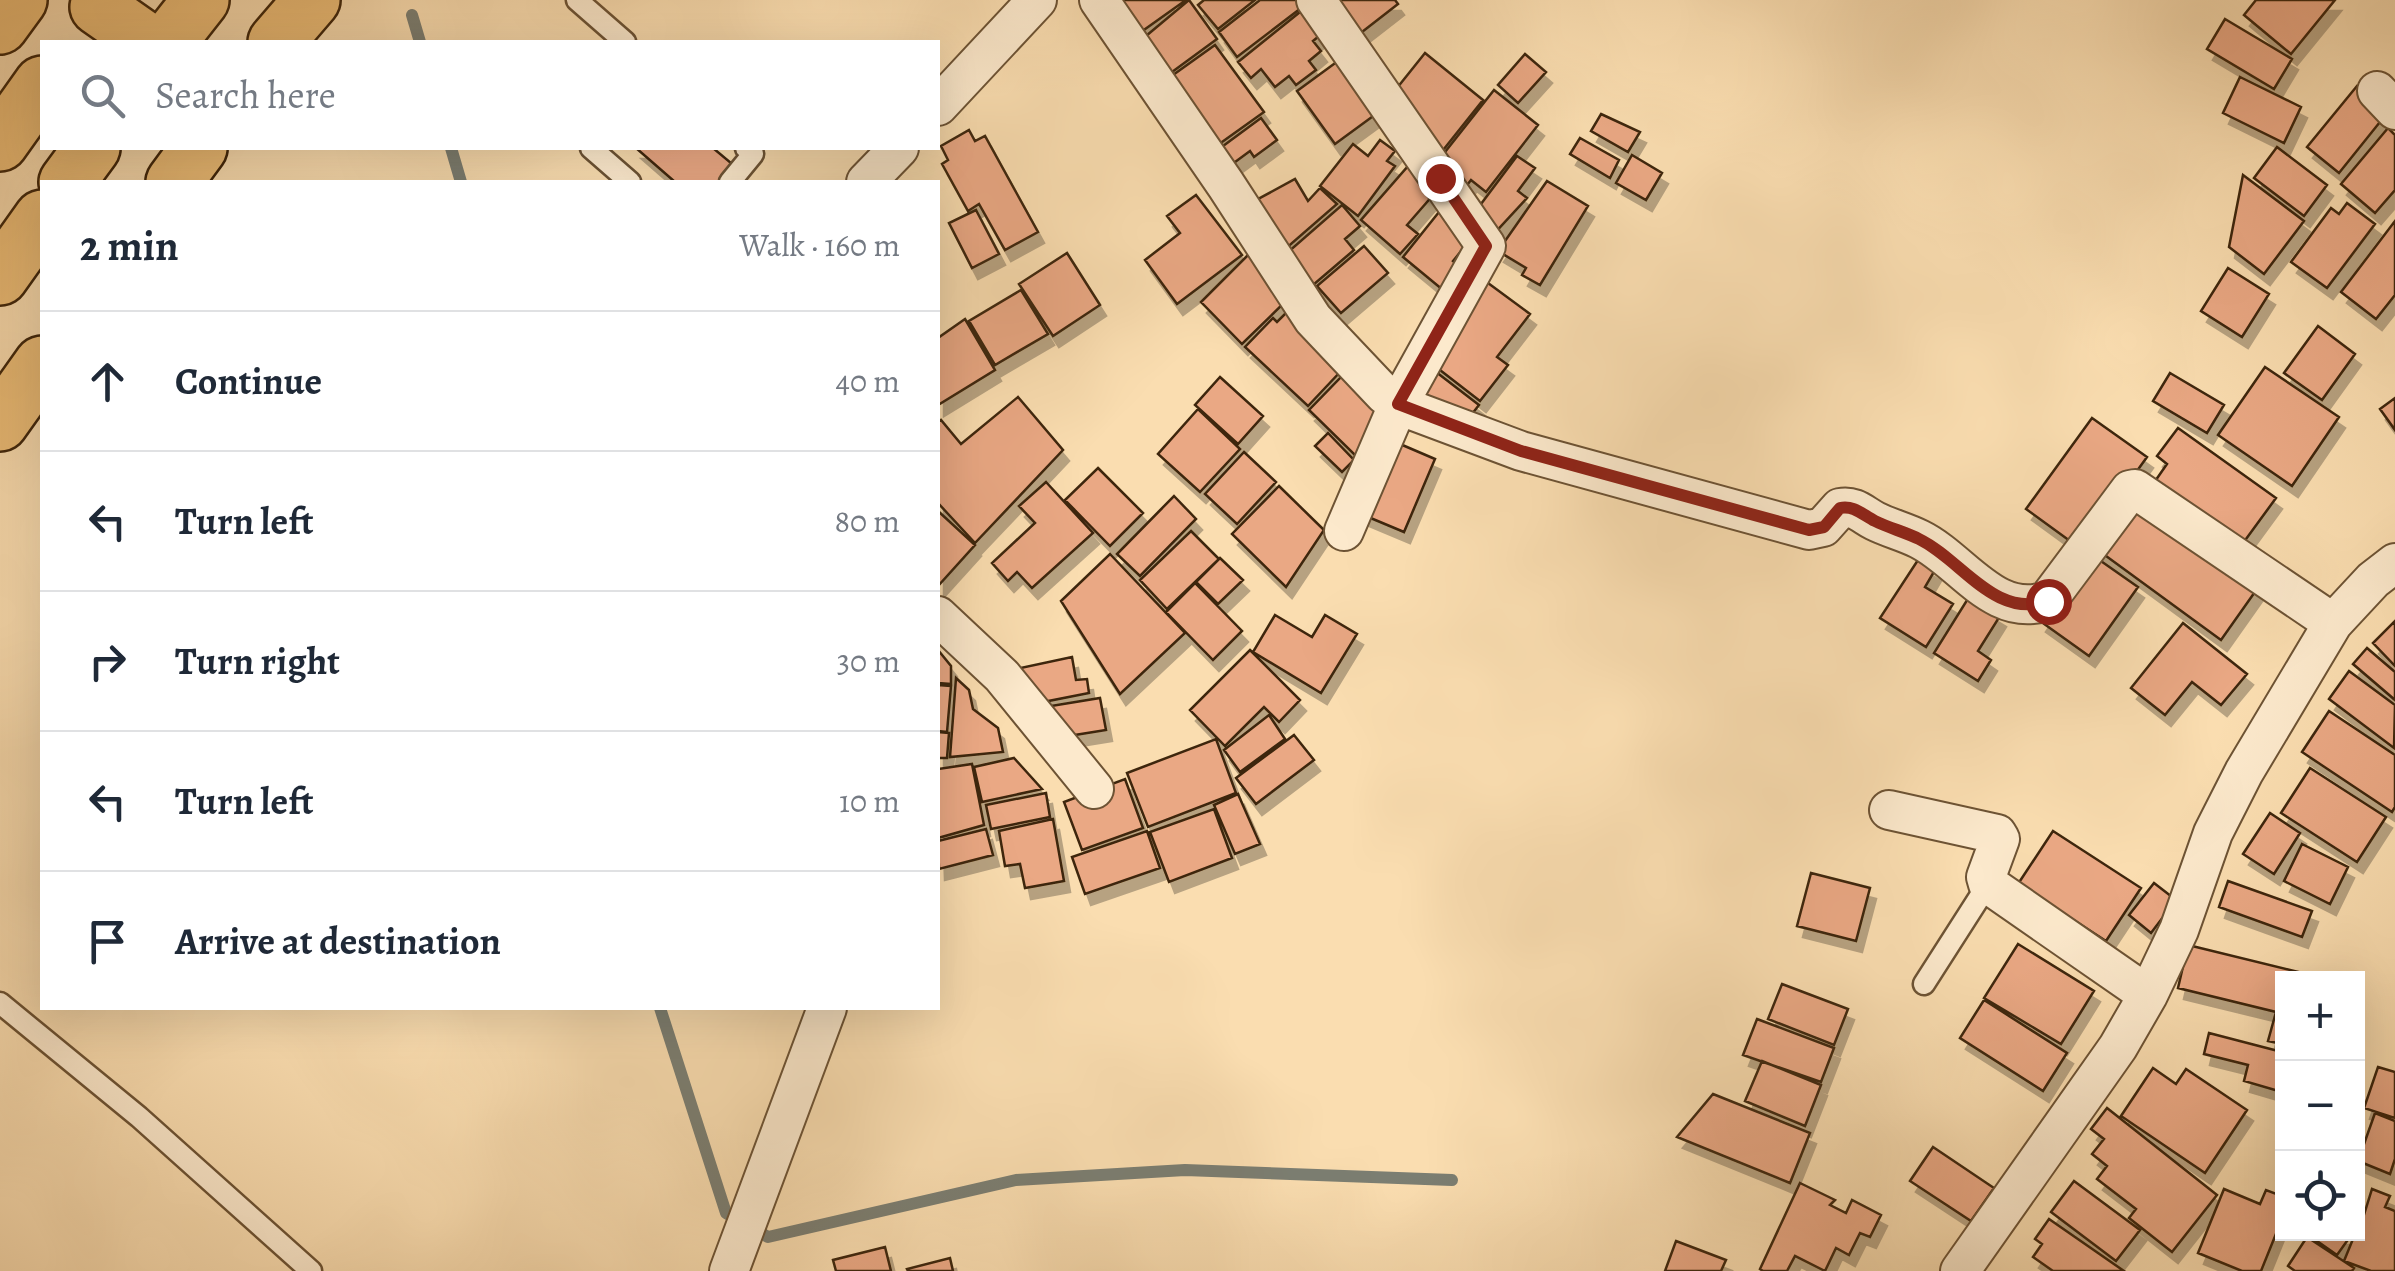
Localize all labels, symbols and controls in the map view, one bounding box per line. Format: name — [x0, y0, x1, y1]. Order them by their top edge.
search box — [40, 40, 940, 150]
icon: search — [75, 68, 130, 123]
text: Search here — [155, 69, 336, 121]
route end — [1418, 156, 1464, 202]
text: 2 min — [80, 217, 179, 274]
text: Walk · 160 m — [739, 223, 900, 267]
icon: ahead — [80, 354, 135, 409]
text: Continue — [175, 355, 322, 407]
text: 40 m — [835, 359, 900, 403]
icon: left — [80, 494, 135, 549]
text: Turn left — [175, 495, 314, 547]
text: 80 m — [834, 499, 900, 543]
route start — [2026, 579, 2072, 625]
icon: right — [80, 634, 135, 689]
text: Turn right — [175, 635, 340, 687]
text: 30 m — [837, 639, 900, 683]
icon: left — [80, 774, 135, 829]
text: Turn left — [175, 775, 314, 827]
text: 10 m — [839, 779, 900, 823]
icon: arrive — [80, 914, 135, 969]
text: Arrive at destination — [175, 915, 501, 967]
map controls — [2275, 971, 2365, 1241]
button: + — [2275, 971, 2365, 1061]
button: − — [2275, 1061, 2365, 1151]
button: locate — [2275, 1151, 2365, 1241]

